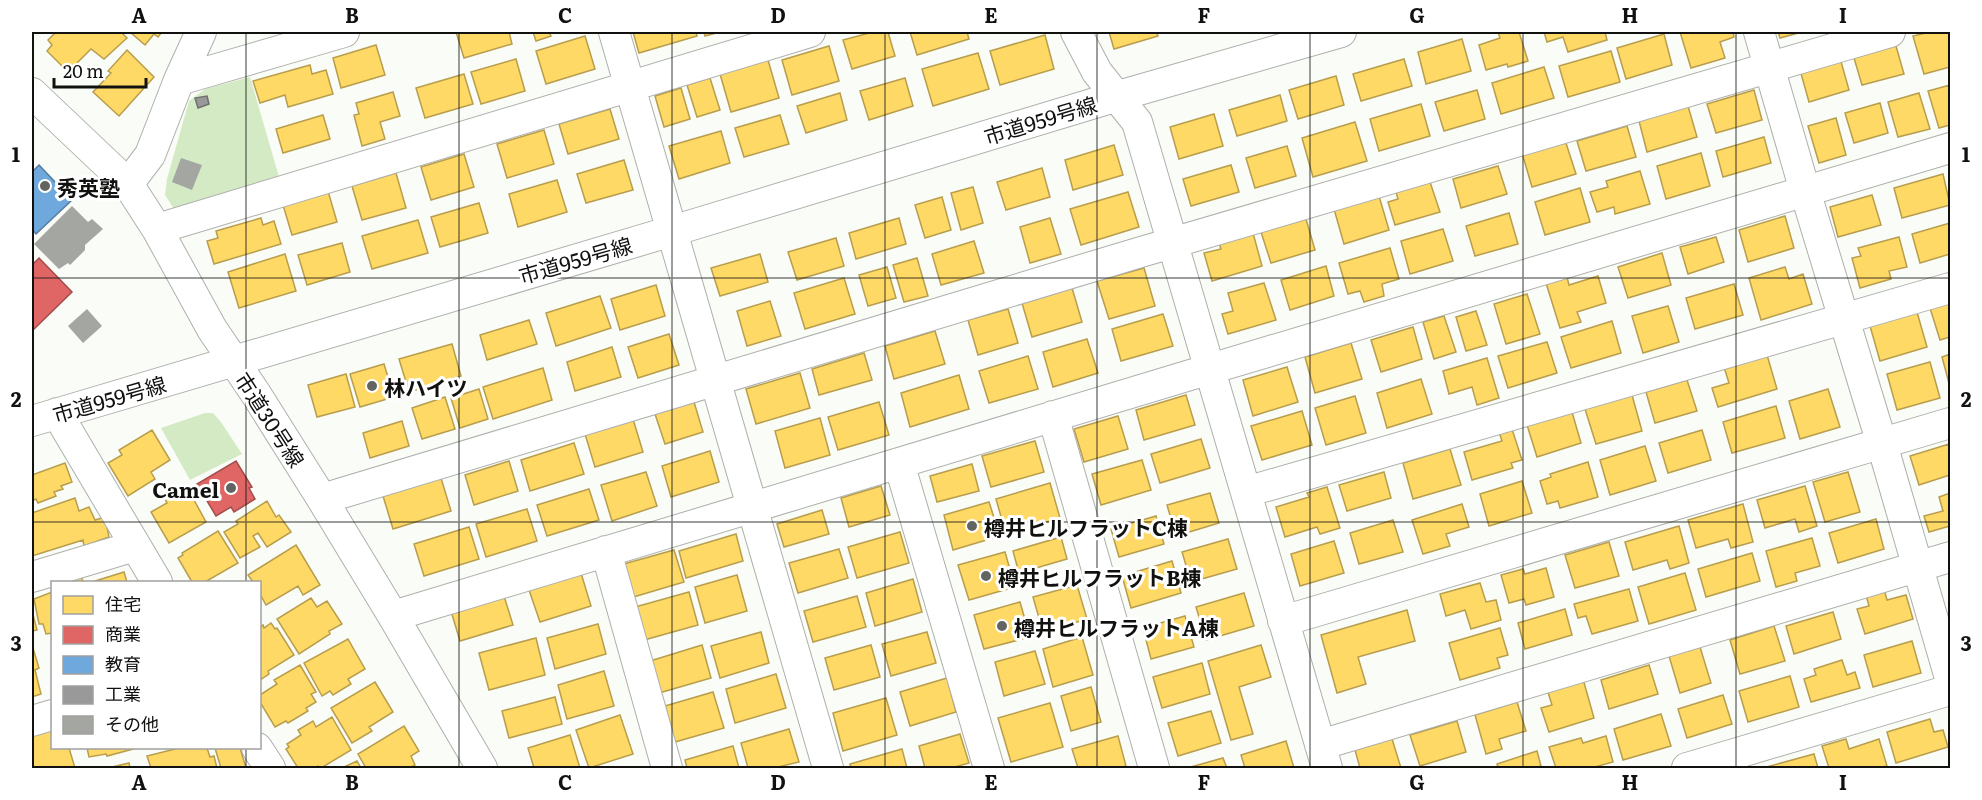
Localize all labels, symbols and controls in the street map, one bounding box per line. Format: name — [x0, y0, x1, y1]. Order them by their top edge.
text: A — [131, 0, 147, 29]
text: B — [345, 0, 359, 29]
text: C — [558, 0, 572, 29]
text: D — [770, 0, 786, 29]
text: E — [984, 0, 998, 29]
text: F — [1198, 0, 1211, 29]
text: G — [1409, 0, 1425, 29]
text: H — [1622, 0, 1638, 29]
text: I — [1839, 0, 1847, 29]
scale bar — [54, 51, 146, 89]
text: 20 m — [63, 57, 104, 84]
street label: 市道959号線 — [980, 87, 1100, 151]
text: 1 — [12, 138, 20, 168]
text: 1 — [1962, 138, 1970, 168]
place label: 秀英塾 — [57, 171, 120, 202]
marker: 秀英塾 — [38, 179, 52, 193]
street label: 市道959号線 — [515, 228, 635, 290]
street label: 市道30号線 — [229, 365, 313, 473]
street label: 市道959号線 — [49, 367, 169, 429]
place label: 林ハイツ — [384, 371, 468, 402]
marker: 林ハイツ — [365, 379, 379, 393]
text: 2 — [11, 383, 22, 413]
text: 2 — [1961, 383, 1972, 413]
place label: Camel — [152, 473, 219, 504]
marker: Camel — [224, 481, 238, 495]
place label: 樽井ヒルフラットC棟 — [984, 511, 1188, 542]
marker: 樽井ヒルフラットC棟 — [965, 519, 979, 533]
place label: 樽井ヒルフラットB棟 — [998, 561, 1202, 592]
marker: 樽井ヒルフラットB棟 — [979, 569, 993, 583]
legend — [51, 581, 261, 749]
text: 住宅 — [105, 590, 141, 617]
place label: 樽井ヒルフラットA棟 — [1014, 611, 1219, 642]
marker: 樽井ヒルフラットA棟 — [995, 619, 1009, 633]
text: 商業 — [105, 620, 141, 647]
text: 3 — [10, 627, 22, 657]
text: 3 — [1960, 627, 1972, 657]
text: 教育 — [105, 650, 141, 677]
text: 工業 — [105, 680, 141, 707]
text: その他 — [105, 710, 159, 737]
text: A — [131, 766, 147, 796]
text: B — [345, 766, 359, 796]
text: C — [558, 766, 572, 796]
text: D — [770, 766, 786, 796]
text: E — [984, 766, 998, 796]
text: F — [1198, 766, 1211, 796]
text: G — [1409, 766, 1425, 796]
text: H — [1622, 766, 1638, 796]
text: I — [1839, 766, 1847, 796]

